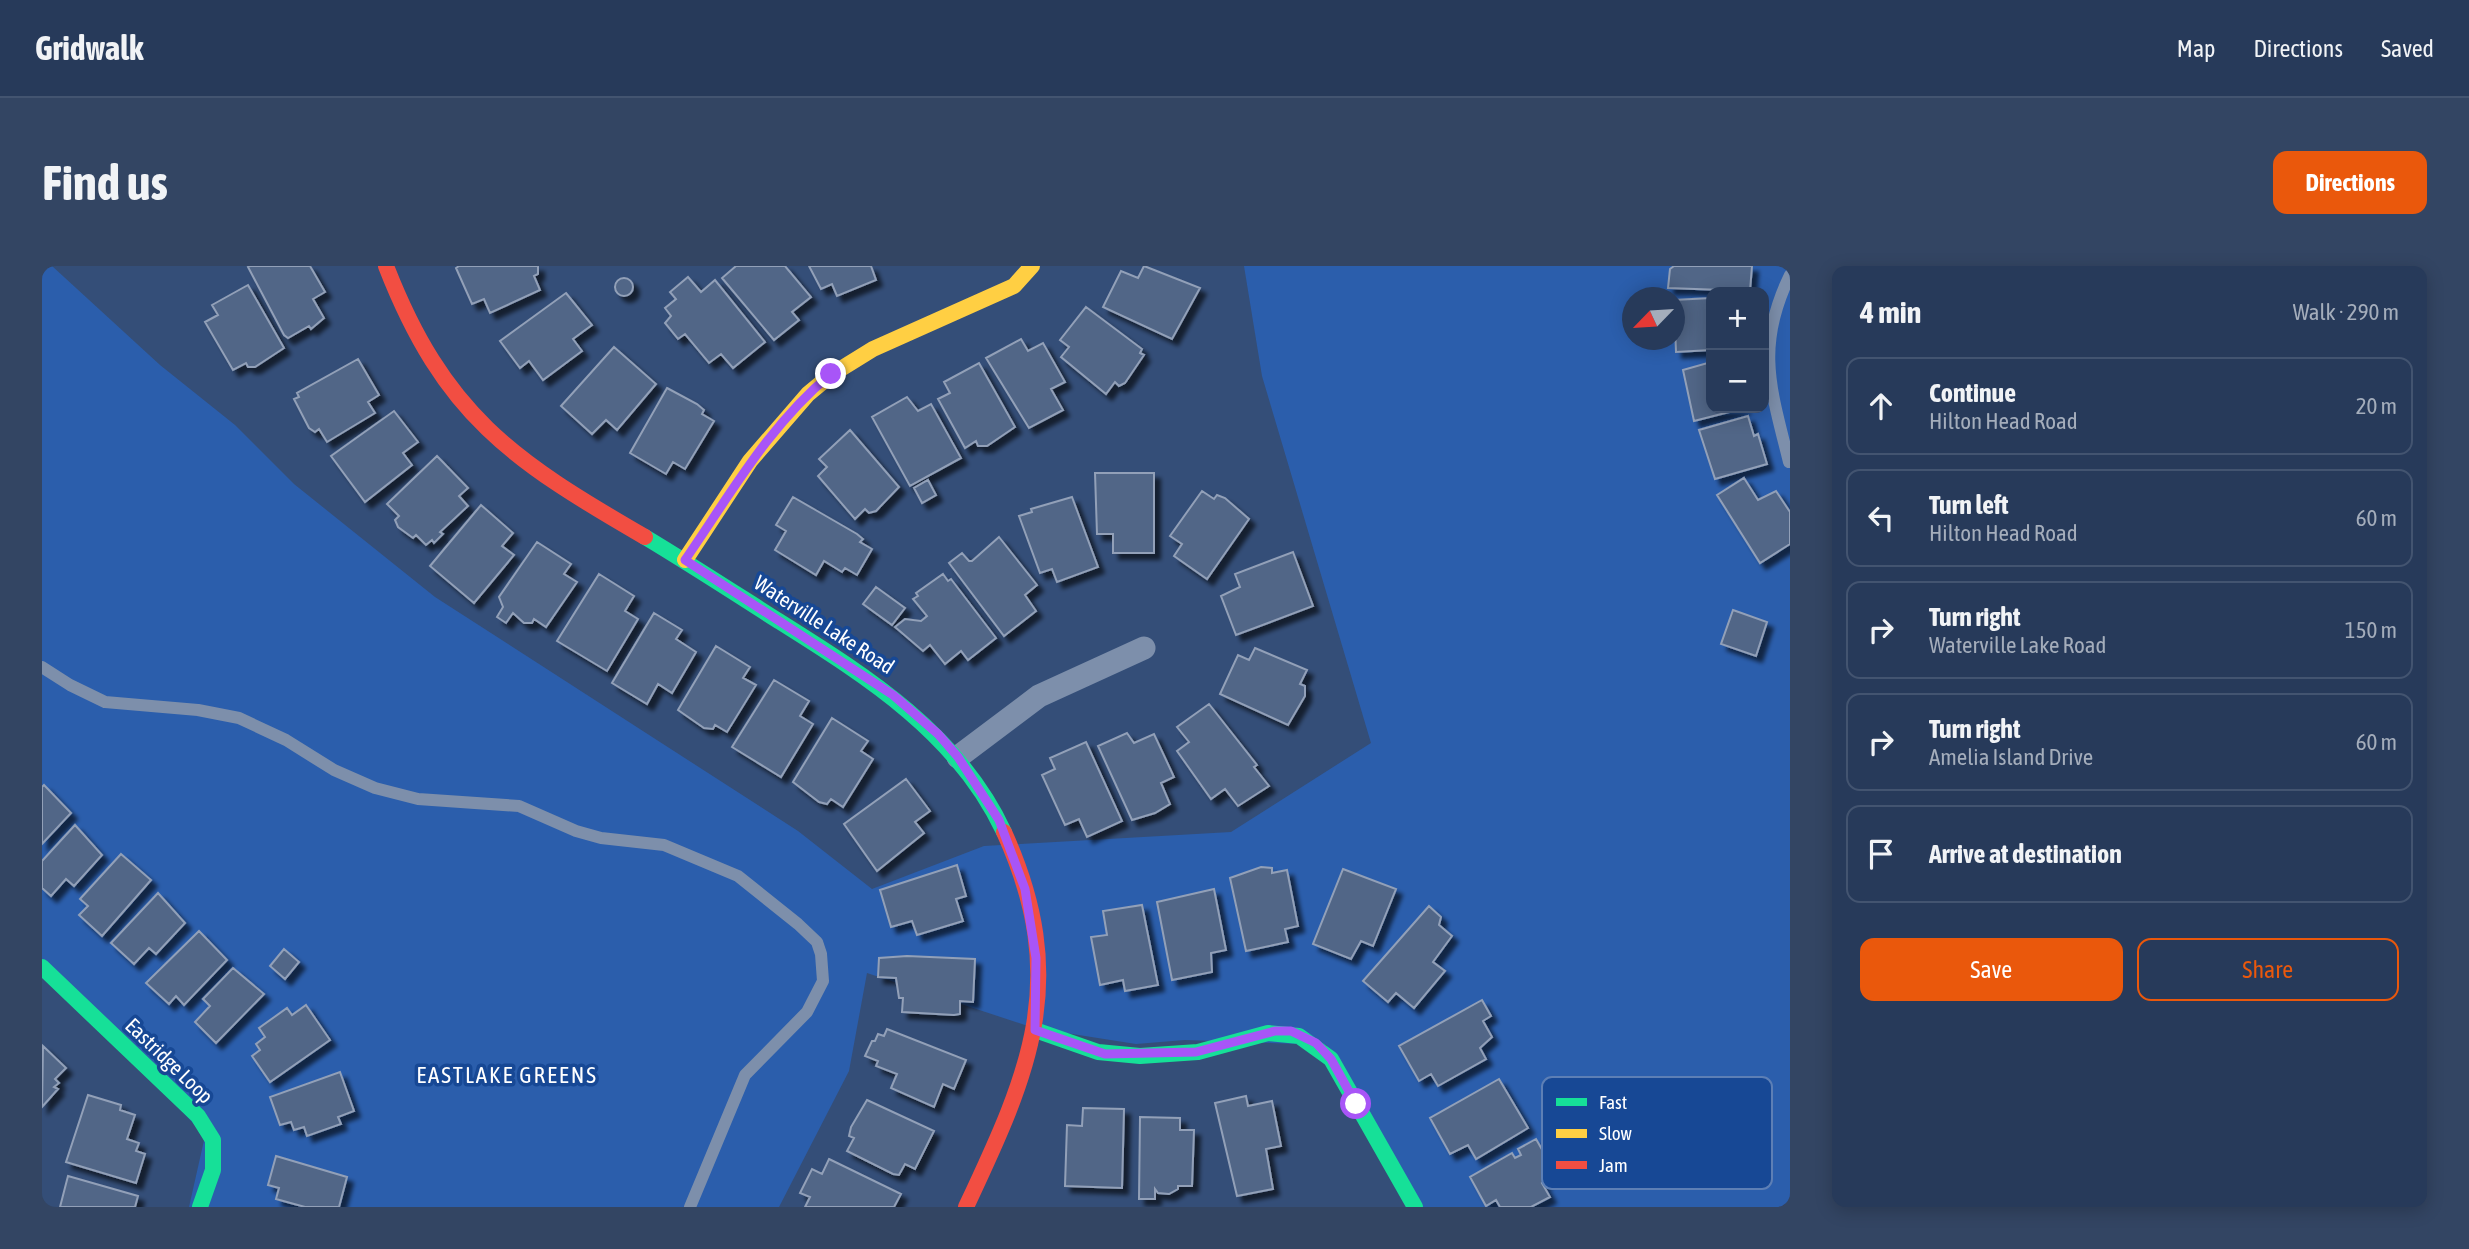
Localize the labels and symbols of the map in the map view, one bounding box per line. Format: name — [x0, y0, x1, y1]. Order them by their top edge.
north arrow — [1622, 287, 1685, 350]
route end — [815, 358, 846, 389]
street label: Waterville Lake Road — [750, 570, 899, 678]
street label: Eastridge Loop — [121, 1013, 218, 1108]
district label: EASTLAKE GREENS — [416, 1062, 598, 1088]
legend — [1542, 1077, 1772, 1189]
route start — [1340, 1088, 1371, 1119]
text: Fast — [1599, 1091, 1627, 1113]
text: Slow — [1599, 1122, 1633, 1144]
text: Jam — [1599, 1154, 1628, 1176]

